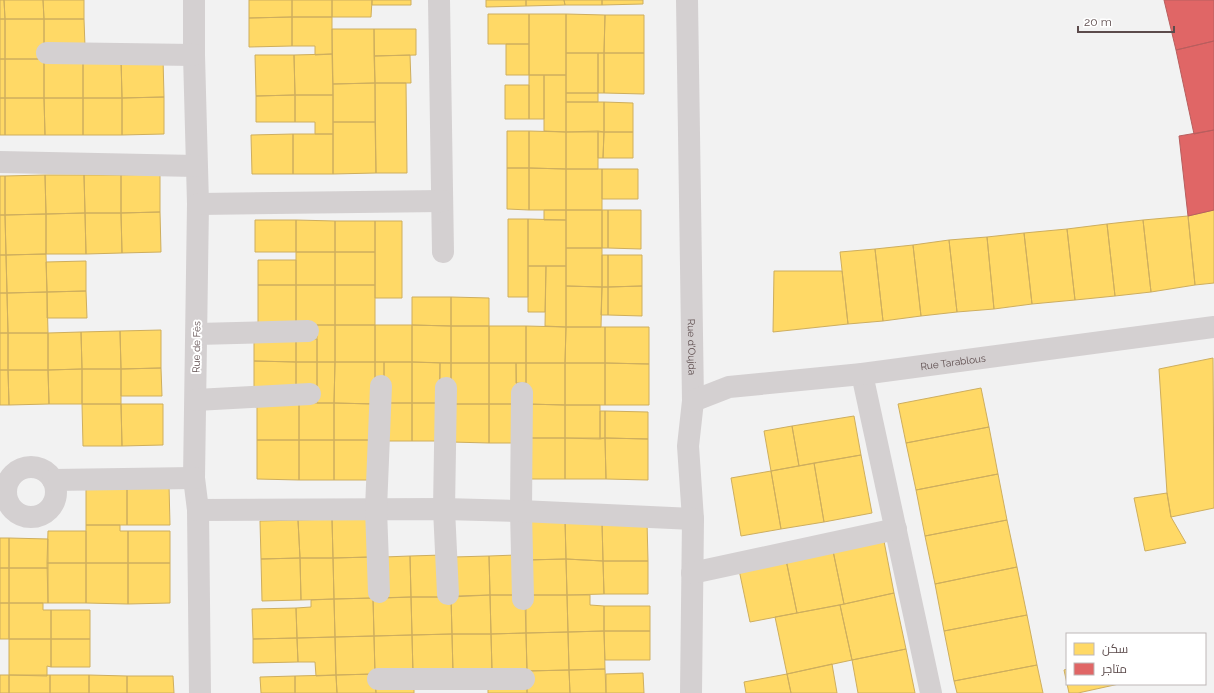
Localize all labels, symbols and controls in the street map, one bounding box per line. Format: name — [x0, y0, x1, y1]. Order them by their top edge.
scale bar — [1078, 8, 1174, 34]
text: 20 m — [1084, 15, 1112, 29]
street label: Rue d'Oujda — [686, 319, 698, 375]
street label: Rue de Fès — [191, 321, 202, 373]
street label: Rue Tarablous — [920, 353, 986, 372]
legend — [1066, 633, 1206, 685]
text: سكن — [1102, 642, 1128, 656]
text: متاجر — [1101, 662, 1127, 676]

